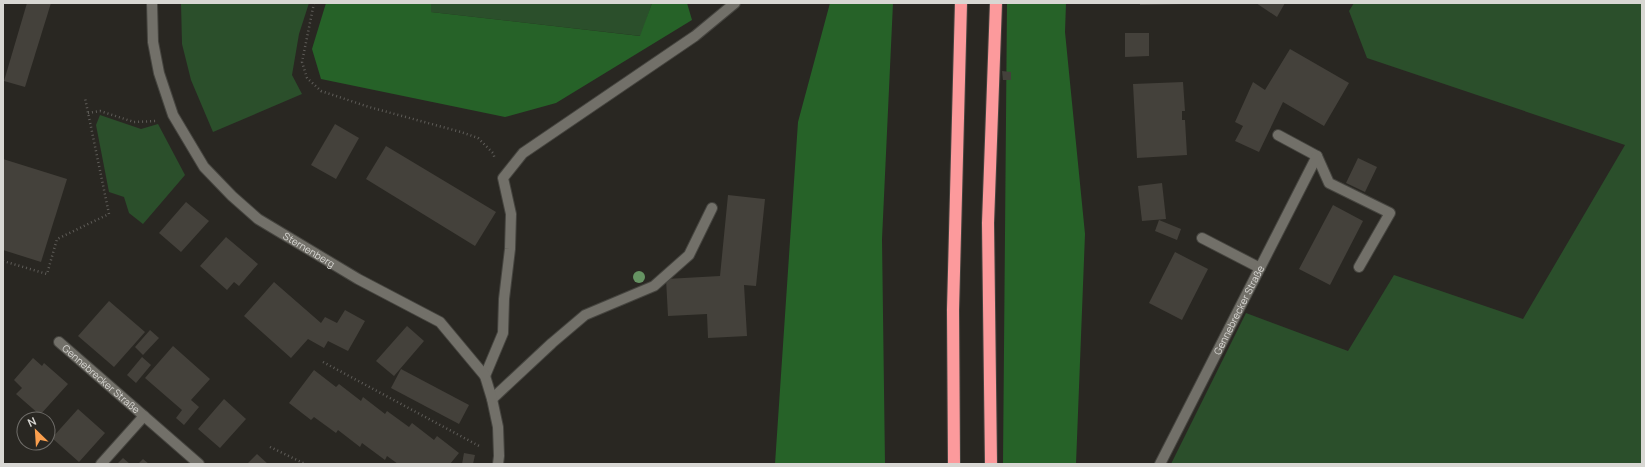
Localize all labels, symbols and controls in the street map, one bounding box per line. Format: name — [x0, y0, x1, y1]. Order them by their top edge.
street label: Sternenberg — [281, 229, 338, 271]
street label: Gennebrecker Straße — [1210, 263, 1267, 357]
street label: Gennebrecker Straße — [59, 341, 143, 417]
north arrow — [16, 411, 56, 451]
text: N — [25, 413, 38, 430]

